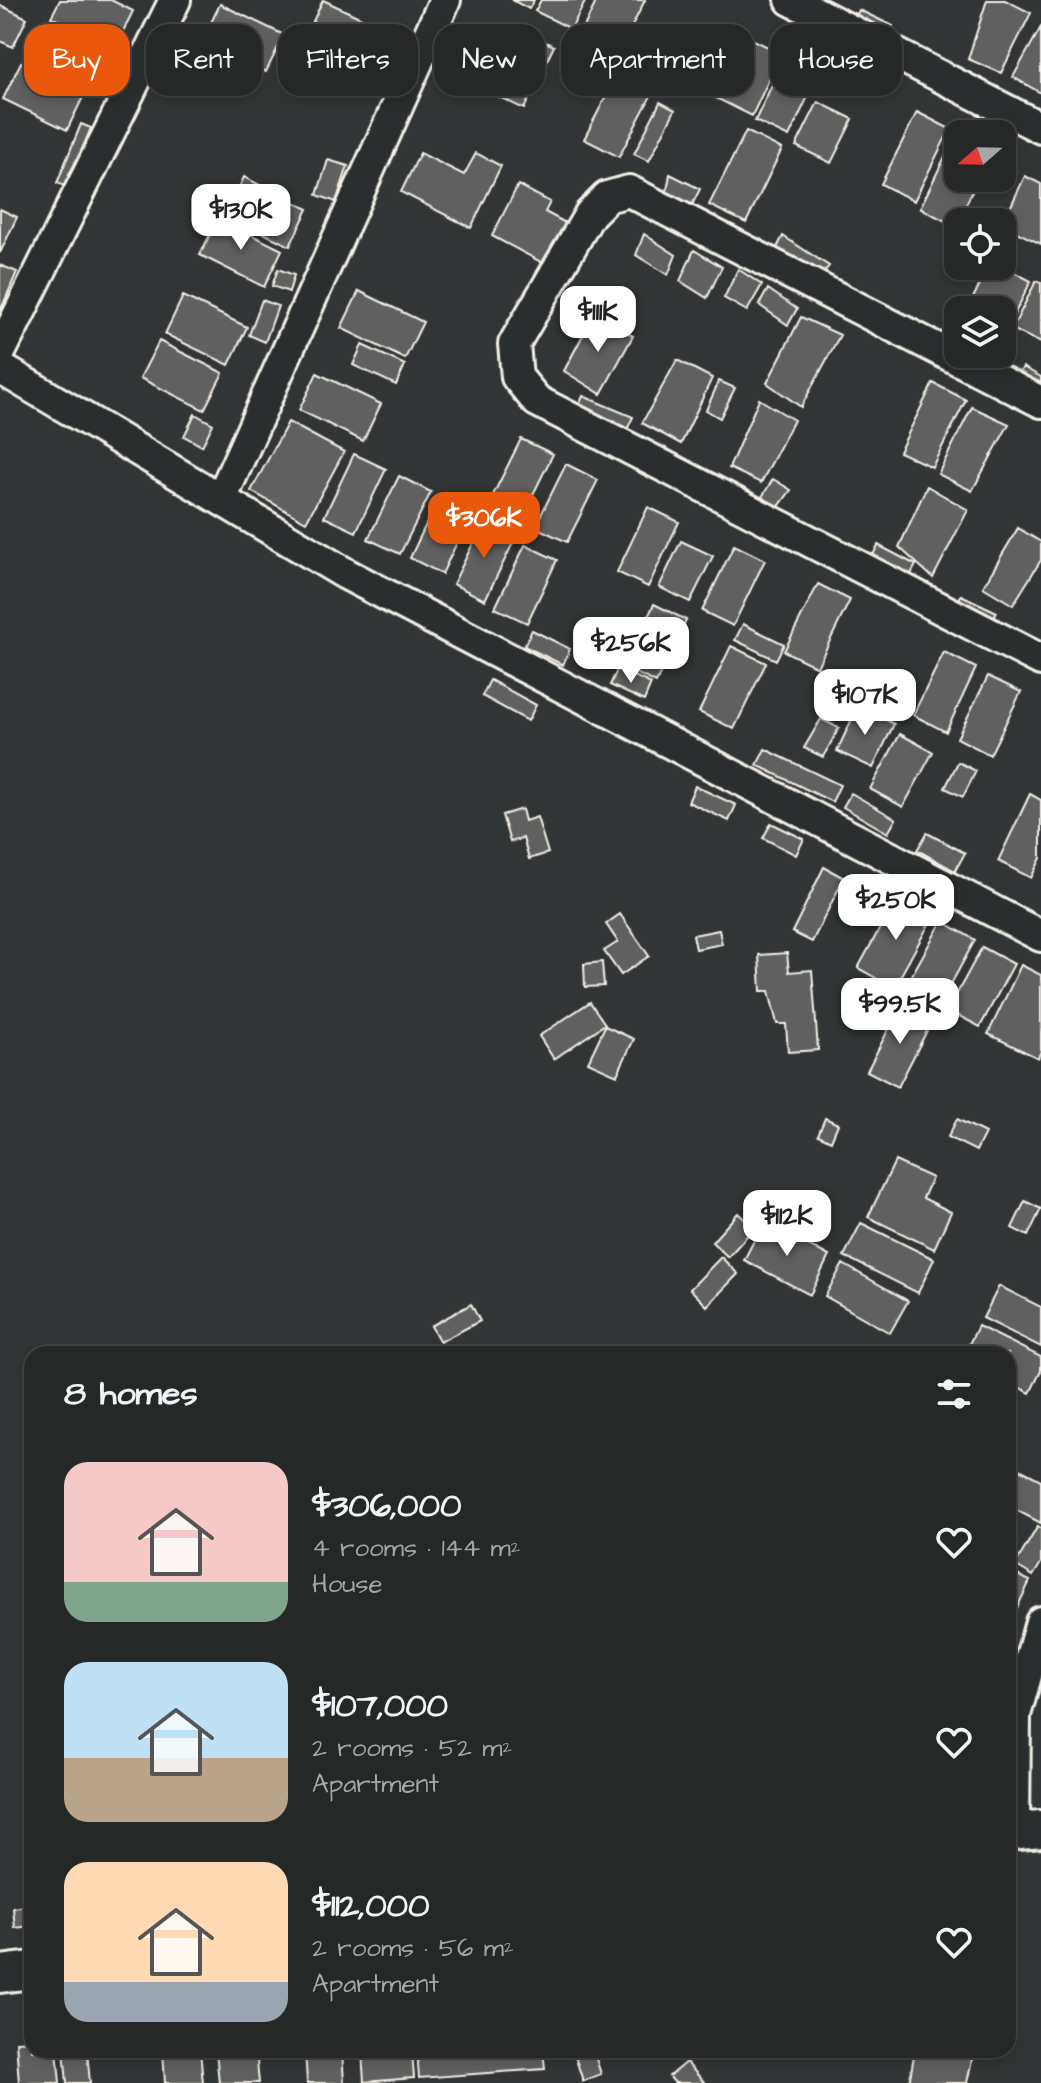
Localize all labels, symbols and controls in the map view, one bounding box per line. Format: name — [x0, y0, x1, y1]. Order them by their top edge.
chip: Buy — [24, 24, 130, 96]
chip: Rent — [146, 24, 262, 96]
chip: Filters — [278, 24, 418, 96]
chip: New — [434, 24, 545, 96]
chip: Apartment — [561, 24, 754, 96]
chip: House — [770, 24, 902, 96]
north arrow — [944, 120, 1016, 192]
map controls — [944, 120, 1016, 368]
pin: $130K — [185, 184, 297, 252]
text: $130K — [209, 192, 273, 228]
button: locate — [944, 208, 1016, 280]
pin: $111K — [542, 286, 654, 354]
text: $111K — [578, 294, 618, 330]
button: layers — [944, 296, 1016, 368]
pin: $306K — [428, 492, 540, 560]
text: $306K — [446, 500, 522, 536]
pin: $256K — [575, 617, 687, 685]
text: $256K — [591, 625, 671, 661]
pin: $107K — [809, 669, 921, 737]
text: $107K — [832, 677, 898, 713]
pin: $250K — [840, 874, 952, 942]
text: $250K — [856, 882, 936, 918]
pin: $99.5K — [835, 978, 965, 1046]
text: $99.5K — [859, 986, 941, 1022]
pin: $112K — [731, 1190, 843, 1258]
text: $112K — [761, 1198, 813, 1234]
text: 8 homes — [64, 1370, 198, 1418]
icon: filters — [932, 1372, 976, 1416]
text: $306,000 — [312, 1482, 461, 1530]
icon: home — [128, 1494, 224, 1590]
icon: heart — [932, 1520, 976, 1564]
text: 4 rooms · 144 m² — [312, 1530, 521, 1566]
text: House — [312, 1566, 383, 1602]
text: $107,000 — [312, 1682, 448, 1730]
icon: home — [128, 1694, 224, 1790]
icon: heart — [932, 1720, 976, 1764]
text: 2 rooms · 52 m² — [312, 1730, 512, 1766]
text: Apartment — [312, 1766, 439, 1802]
text: $112,000 — [312, 1882, 429, 1930]
icon: home — [128, 1894, 224, 1990]
icon: heart — [932, 1920, 976, 1964]
text: 2 rooms · 56 m² — [312, 1930, 514, 1966]
text: Apartment — [312, 1966, 439, 2002]

